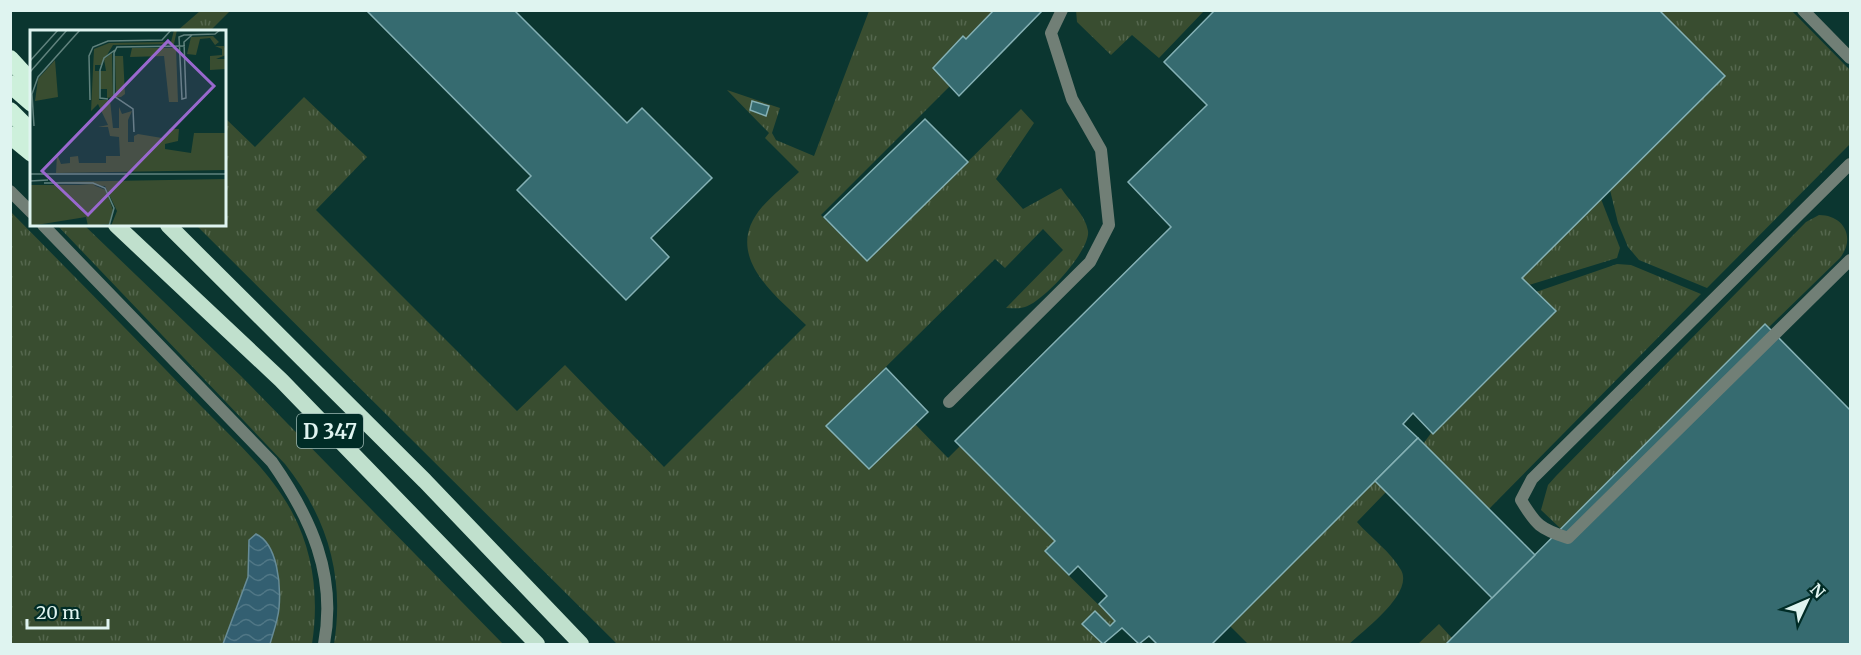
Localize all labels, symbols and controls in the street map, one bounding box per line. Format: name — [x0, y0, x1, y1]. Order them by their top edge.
inset map — [30, 30, 226, 226]
road number: D 347 — [297, 414, 363, 448]
north arrow — [1777, 571, 1837, 631]
text: N — [1806, 579, 1830, 602]
scale bar — [27, 592, 108, 630]
text: 20 m — [36, 601, 80, 624]

